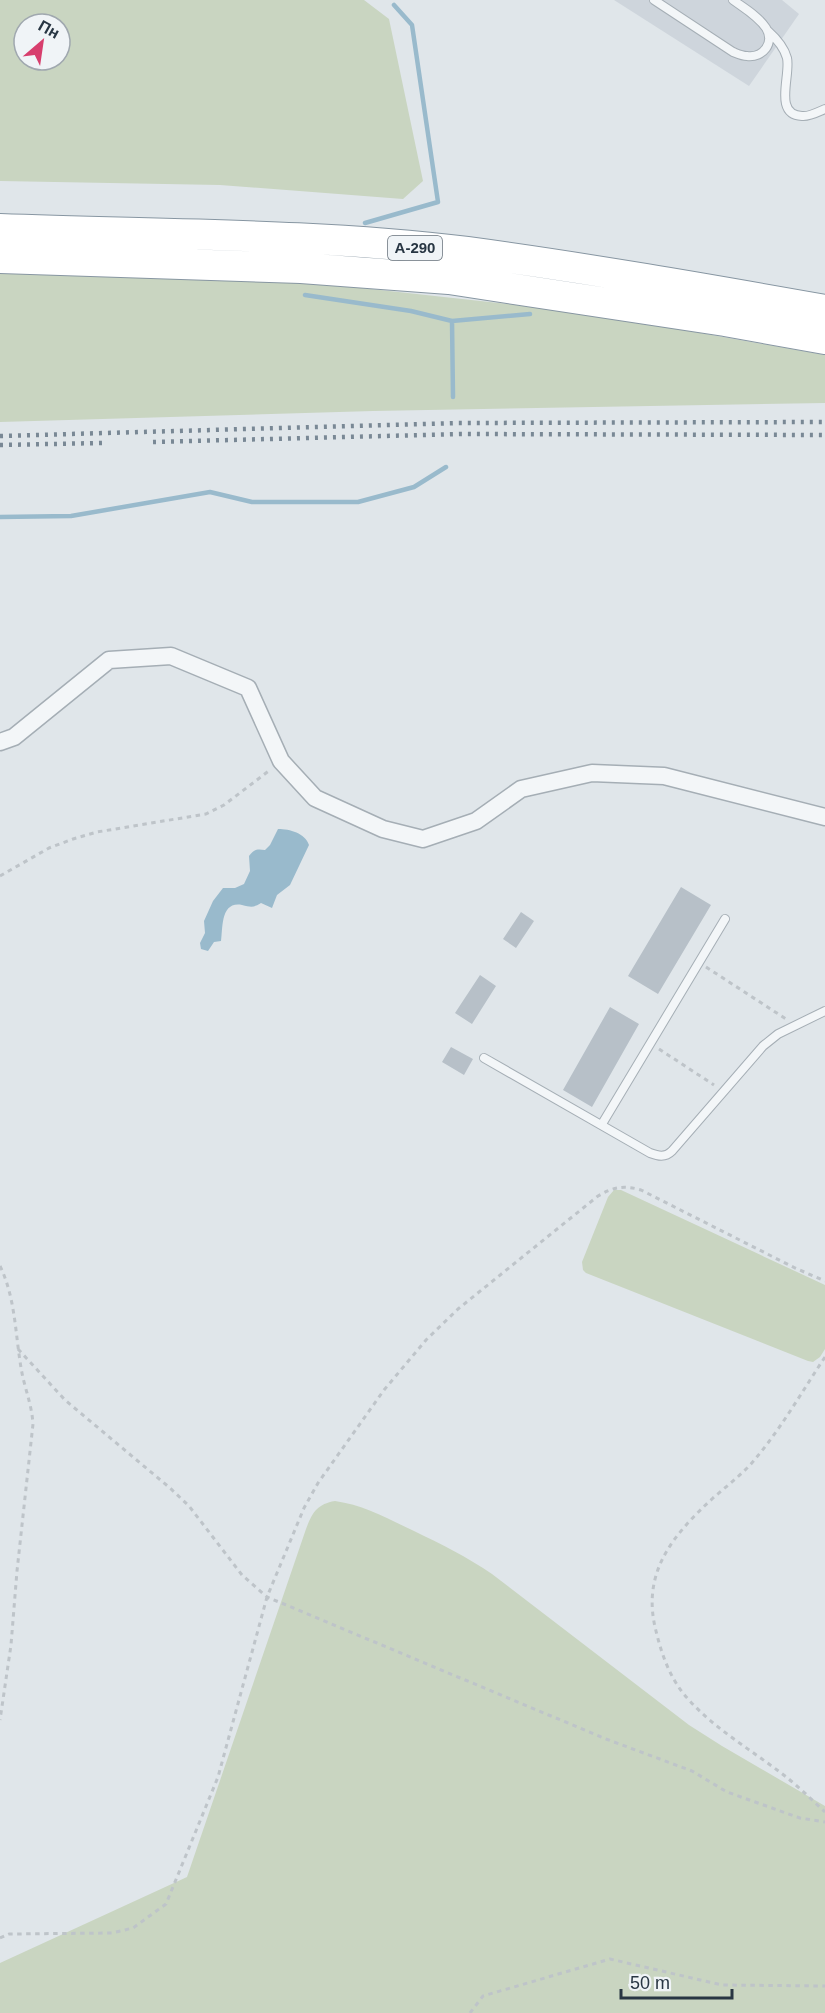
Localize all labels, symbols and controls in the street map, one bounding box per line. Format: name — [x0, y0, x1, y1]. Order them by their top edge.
north arrow — [12, 12, 72, 72]
text: Пн — [36, 17, 62, 42]
road number: А-290 — [388, 236, 442, 260]
scale bar — [621, 1962, 732, 2000]
text: 50 m — [630, 1973, 670, 1993]

